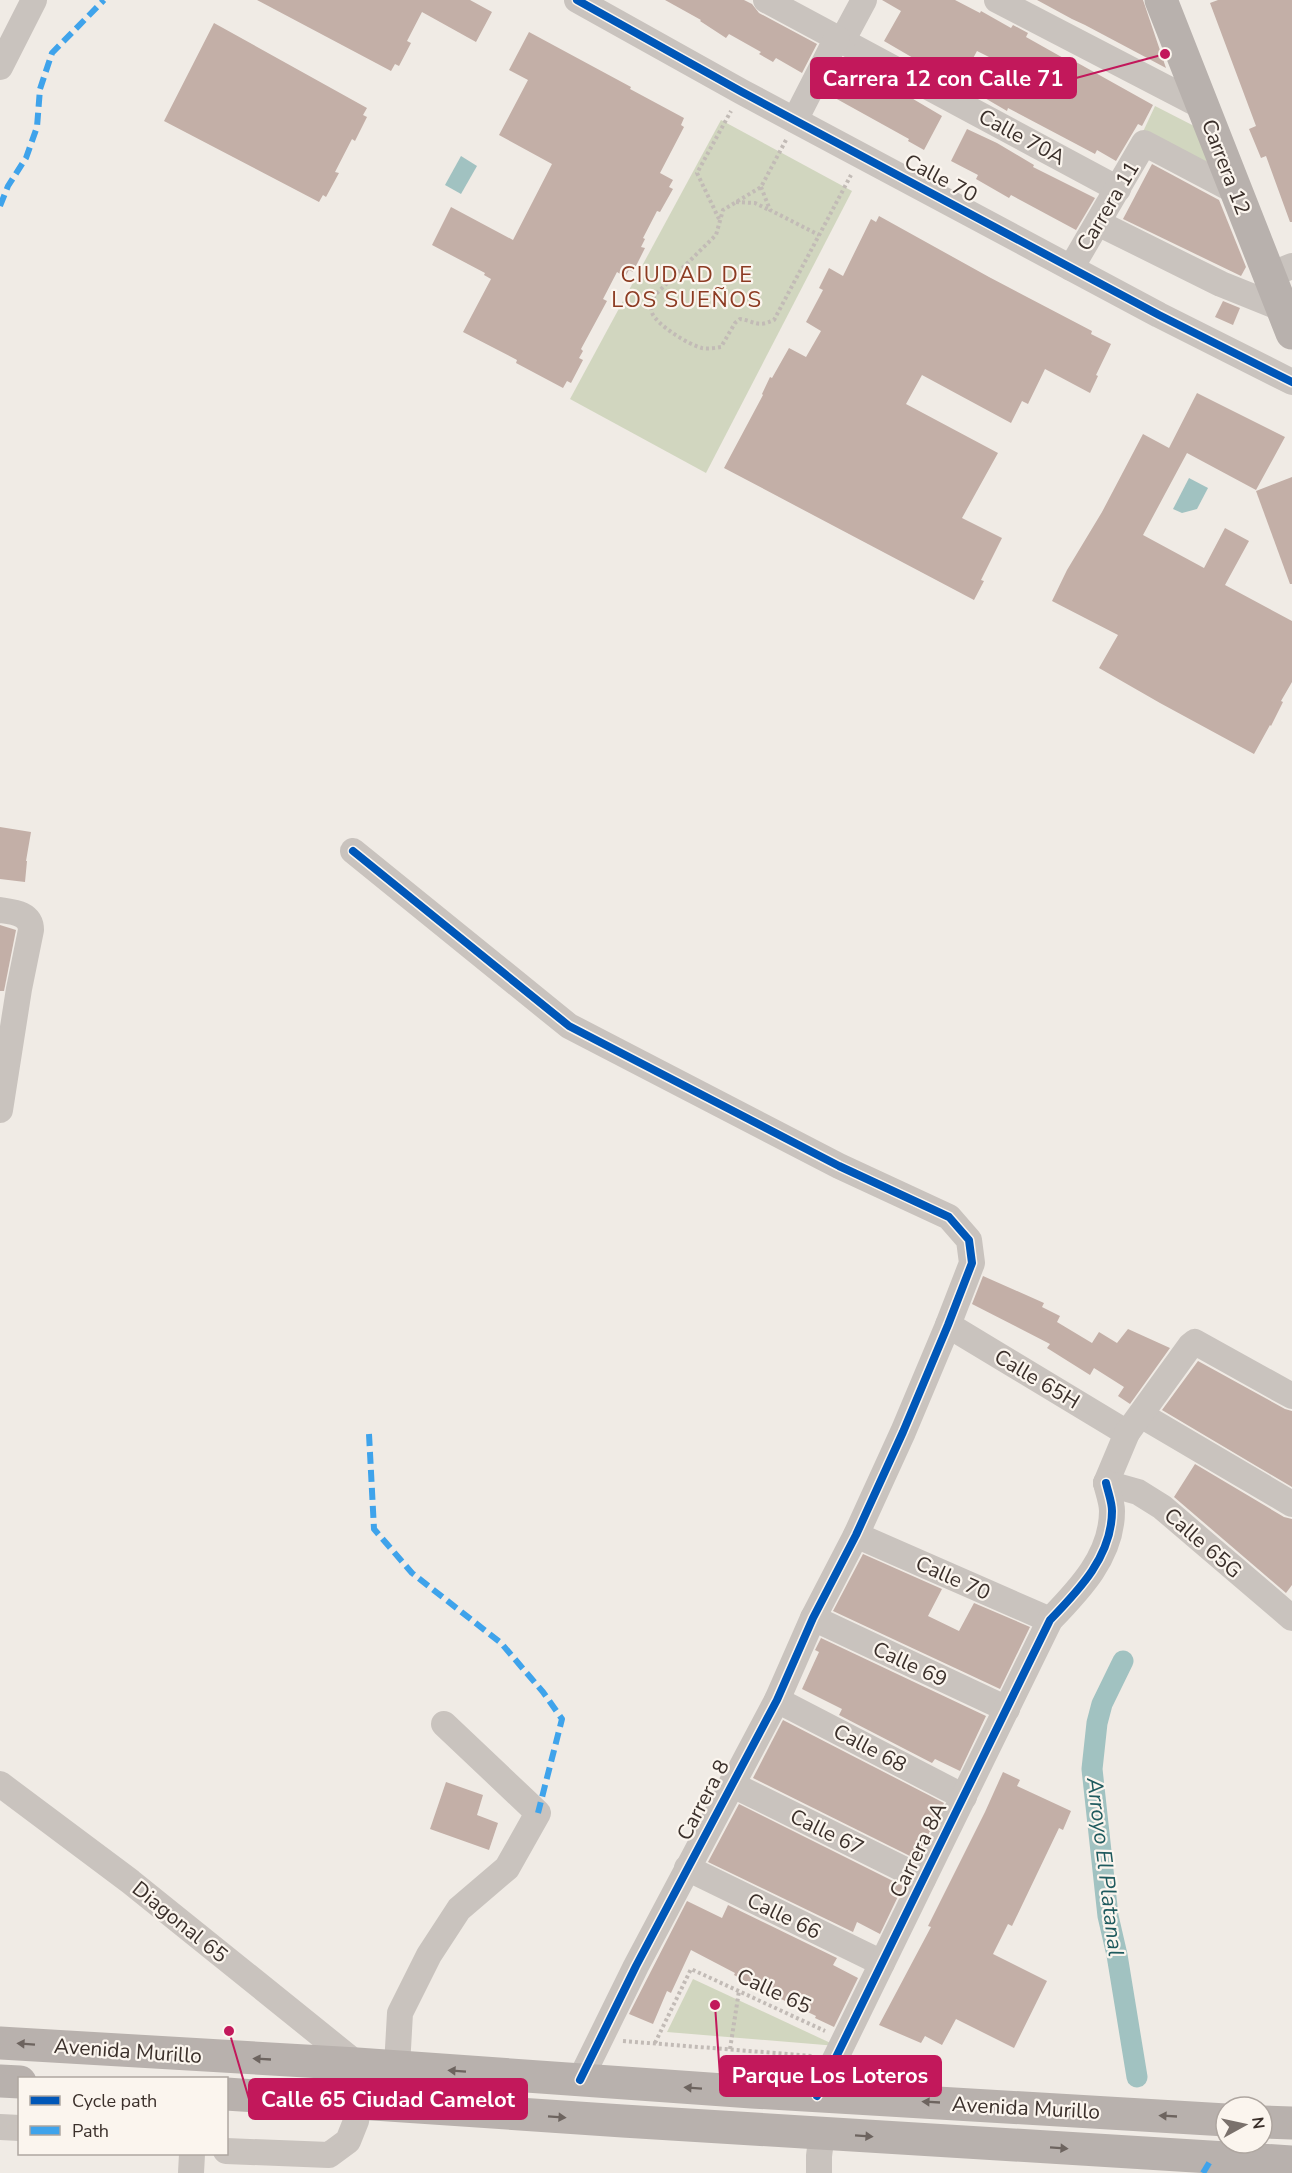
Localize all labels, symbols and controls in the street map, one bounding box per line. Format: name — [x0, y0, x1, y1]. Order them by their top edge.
callout: Carrera 12 con Calle 71 — [811, 58, 1076, 98]
text: Carrera 12 con Calle 71 — [823, 64, 1063, 94]
street label: Calle 70A — [974, 102, 1070, 172]
street label: Carrera 12 — [1195, 115, 1257, 219]
street label: Calle 70 — [900, 147, 982, 209]
street label: Carrera 11 — [1070, 156, 1146, 256]
district label: CIUDAD DE LOS SUEÑOS — [611, 260, 763, 315]
street label: Calle 65H — [989, 1343, 1085, 1415]
street label: Calle 65G — [1158, 1502, 1248, 1584]
street label: Calle 70 — [911, 1549, 995, 1607]
street label: Calle 69 — [868, 1635, 952, 1693]
street label: Calle 68 — [829, 1717, 911, 1779]
street label: Carrera 8 — [670, 1755, 736, 1845]
water label: Arroyo El Platanal — [1079, 1775, 1131, 1958]
street label: Carrera 8A — [883, 1798, 953, 1902]
street label: Calle 67 — [785, 1802, 869, 1862]
street label: Diagonal 65 — [126, 1875, 234, 1969]
street label: Calle 66 — [742, 1886, 826, 1946]
street label: Calle 65 — [732, 1962, 816, 2020]
street label: Avenida Murillo — [53, 2032, 203, 2070]
one-way arrow — [16, 2040, 35, 2049]
one-way arrow — [253, 2054, 272, 2063]
callout: Parque Los Loteros — [720, 2056, 941, 2096]
text: Parque Los Loteros — [732, 2061, 928, 2091]
one-way arrow — [447, 2066, 466, 2076]
legend — [18, 2077, 228, 2155]
callout: Calle 65 Ciudad Camelot — [249, 2079, 527, 2119]
one-way arrow — [684, 2083, 703, 2092]
text: Calle 65 Ciudad Camelot — [261, 2085, 516, 2115]
text: Cycle path — [72, 2089, 157, 2113]
street label: Avenida Murillo — [951, 2090, 1101, 2126]
north arrow — [1214, 2095, 1274, 2155]
one-way arrow — [921, 2098, 940, 2107]
one-way arrow — [548, 2112, 567, 2122]
one-way arrow — [1158, 2112, 1177, 2121]
text: N — [1246, 2116, 1270, 2131]
text: Path — [72, 2119, 109, 2143]
one-way arrow — [855, 2131, 874, 2141]
one-way arrow — [1049, 2144, 1068, 2153]

